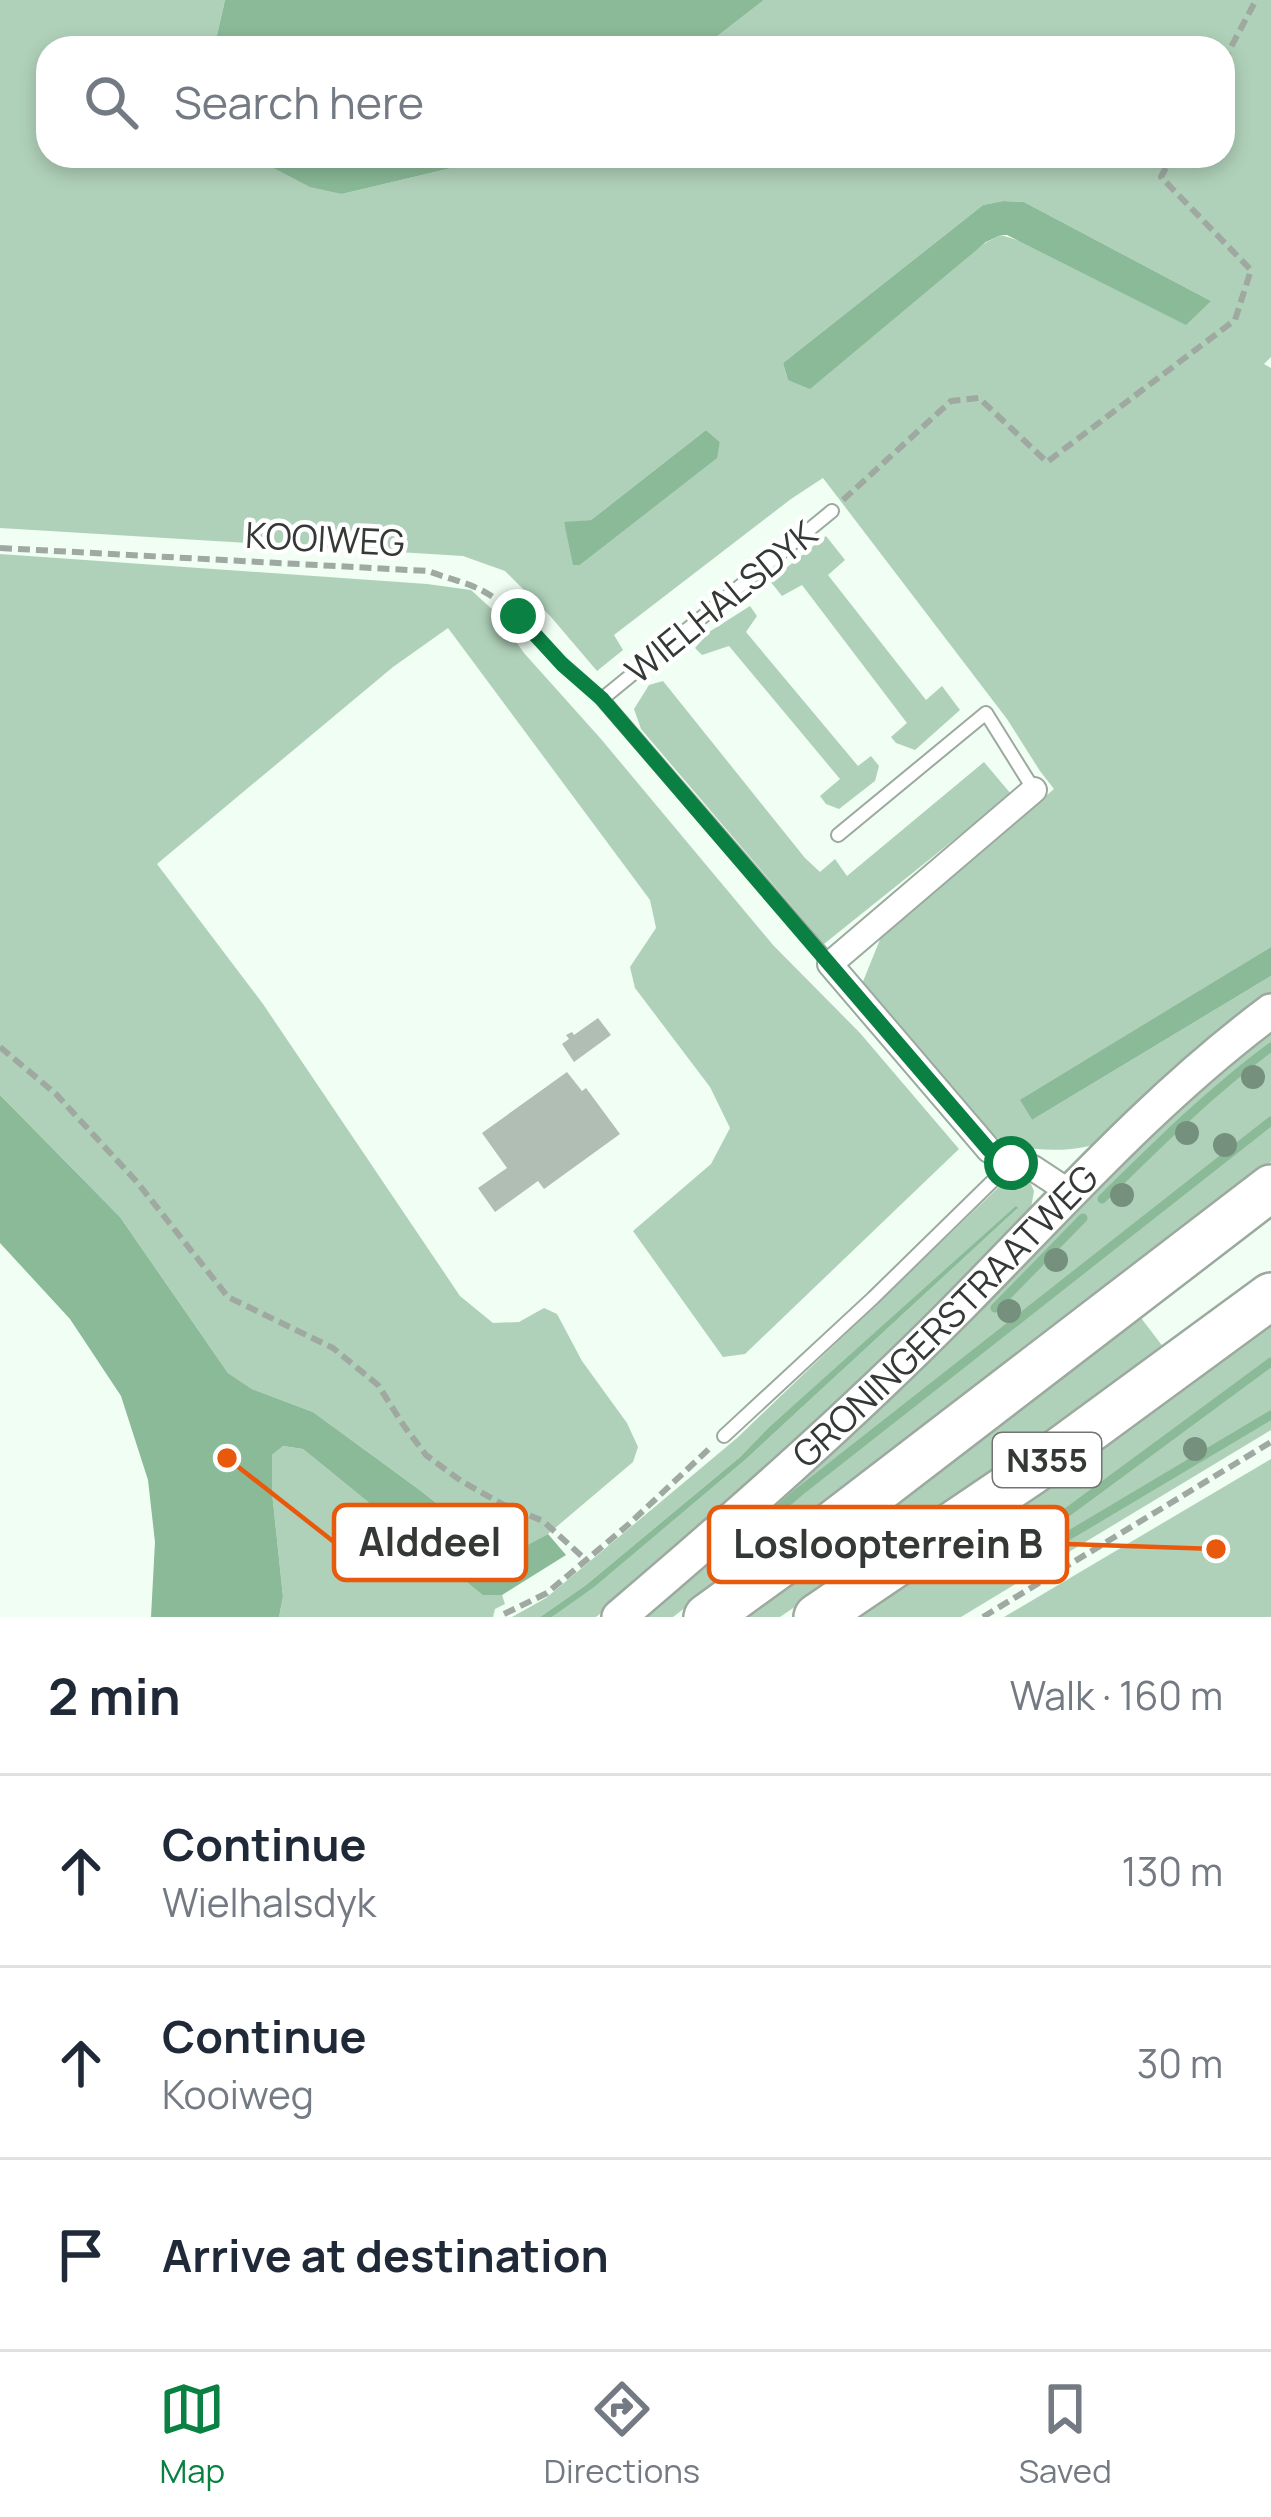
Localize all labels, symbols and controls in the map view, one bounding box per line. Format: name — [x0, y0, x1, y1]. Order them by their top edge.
search box — [36, 36, 1235, 168]
icon: search — [78, 69, 144, 135]
text: Search here — [174, 71, 424, 133]
street label: WIELHALSDYK — [615, 509, 827, 694]
street label: KOOIWEG — [244, 510, 406, 567]
route end — [491, 589, 545, 643]
route start — [984, 1136, 1038, 1190]
street label: GRONINGERSTRAATWEG — [781, 1154, 1108, 1478]
road number: N355 — [993, 1433, 1101, 1487]
callout: Alddeel — [334, 1505, 526, 1580]
callout: Losloopterrein B — [709, 1507, 1067, 1582]
text: Alddeel — [358, 1514, 502, 1568]
text: Losloopterrein B — [733, 1516, 1043, 1570]
text: 2 min — [48, 1661, 181, 1730]
text: Walk · 160 m — [1010, 1668, 1223, 1722]
text: Continue — [162, 1813, 367, 1875]
icon: ahead — [48, 1838, 114, 1904]
text: 130 m — [1122, 1844, 1223, 1898]
text: Wielhalsdyk — [162, 1875, 376, 1929]
text: Continue — [162, 2005, 367, 2067]
icon: ahead — [48, 2030, 114, 2096]
text: 30 m — [1137, 2036, 1223, 2090]
text: Kooiweg — [162, 2067, 314, 2121]
icon: arrive — [48, 2222, 114, 2288]
text: Arrive at destination — [162, 2224, 609, 2286]
tab: Map — [159, 2376, 225, 2493]
tab: Directions — [544, 2376, 700, 2493]
tab: Saved — [1019, 2376, 1112, 2493]

